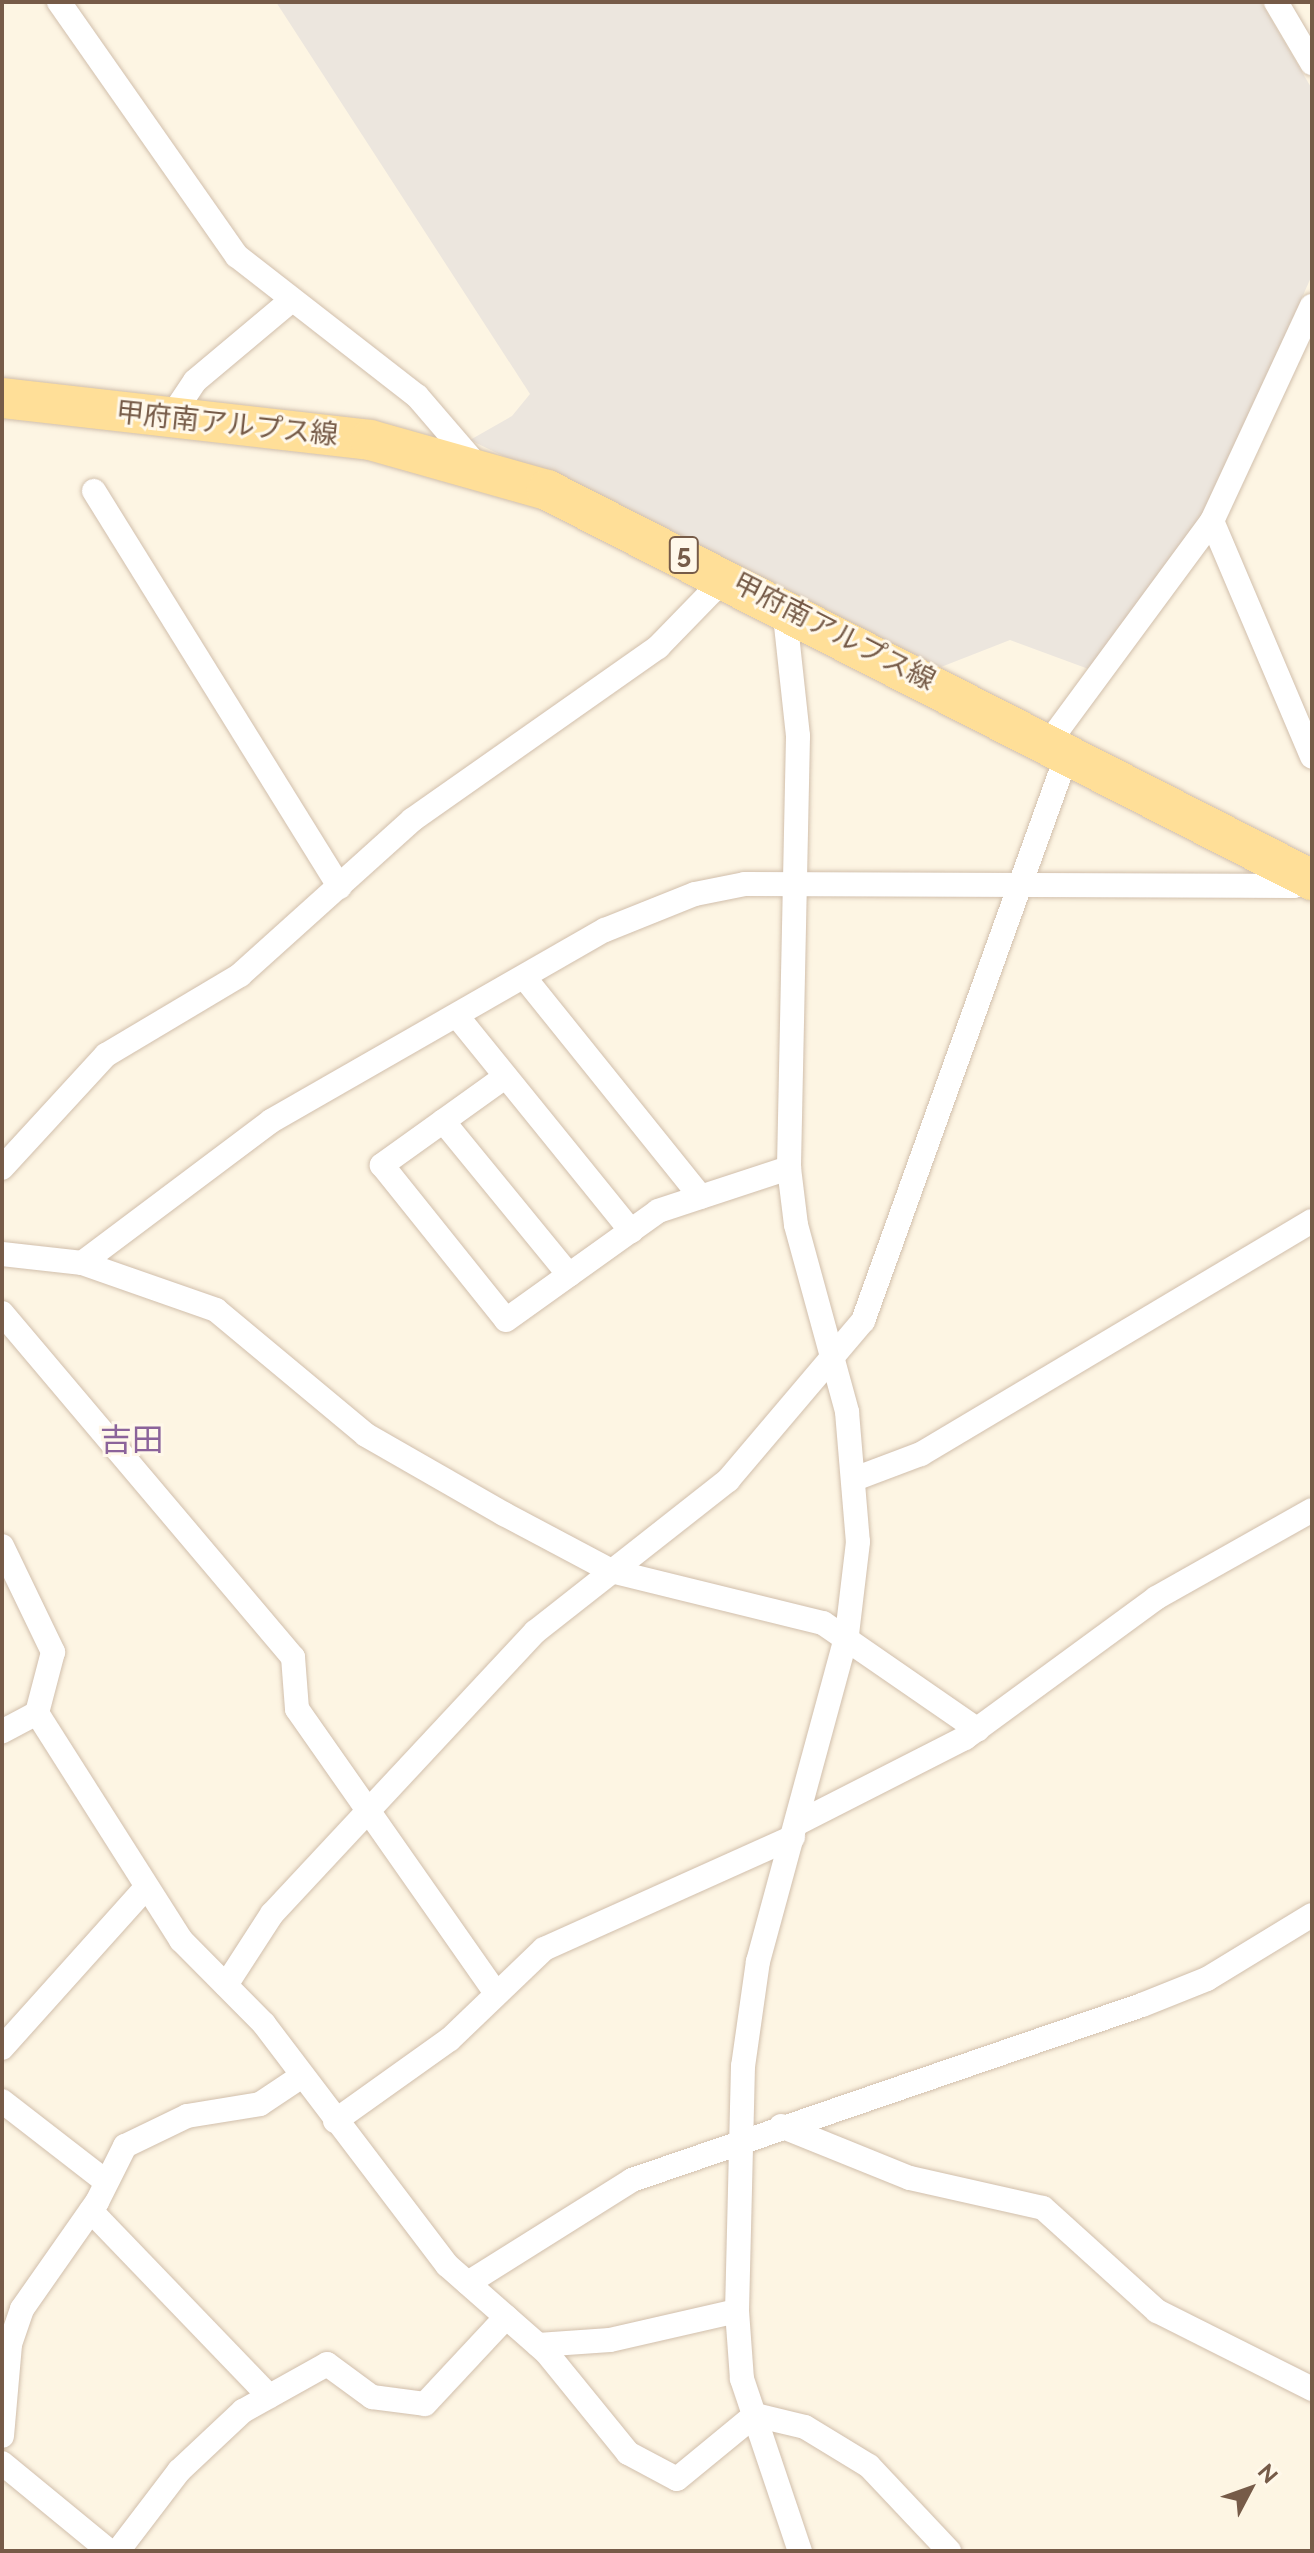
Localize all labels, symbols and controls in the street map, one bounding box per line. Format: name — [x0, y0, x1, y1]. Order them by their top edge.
street label: 甲府南アルプス線 — [114, 396, 340, 452]
road number: 5 — [668, 533, 700, 577]
street label: 甲府南アルプス線 — [727, 566, 941, 698]
district label: 吉田 — [100, 1421, 164, 1459]
north arrow — [1210, 2449, 1290, 2529]
text: N — [1253, 2458, 1283, 2488]

